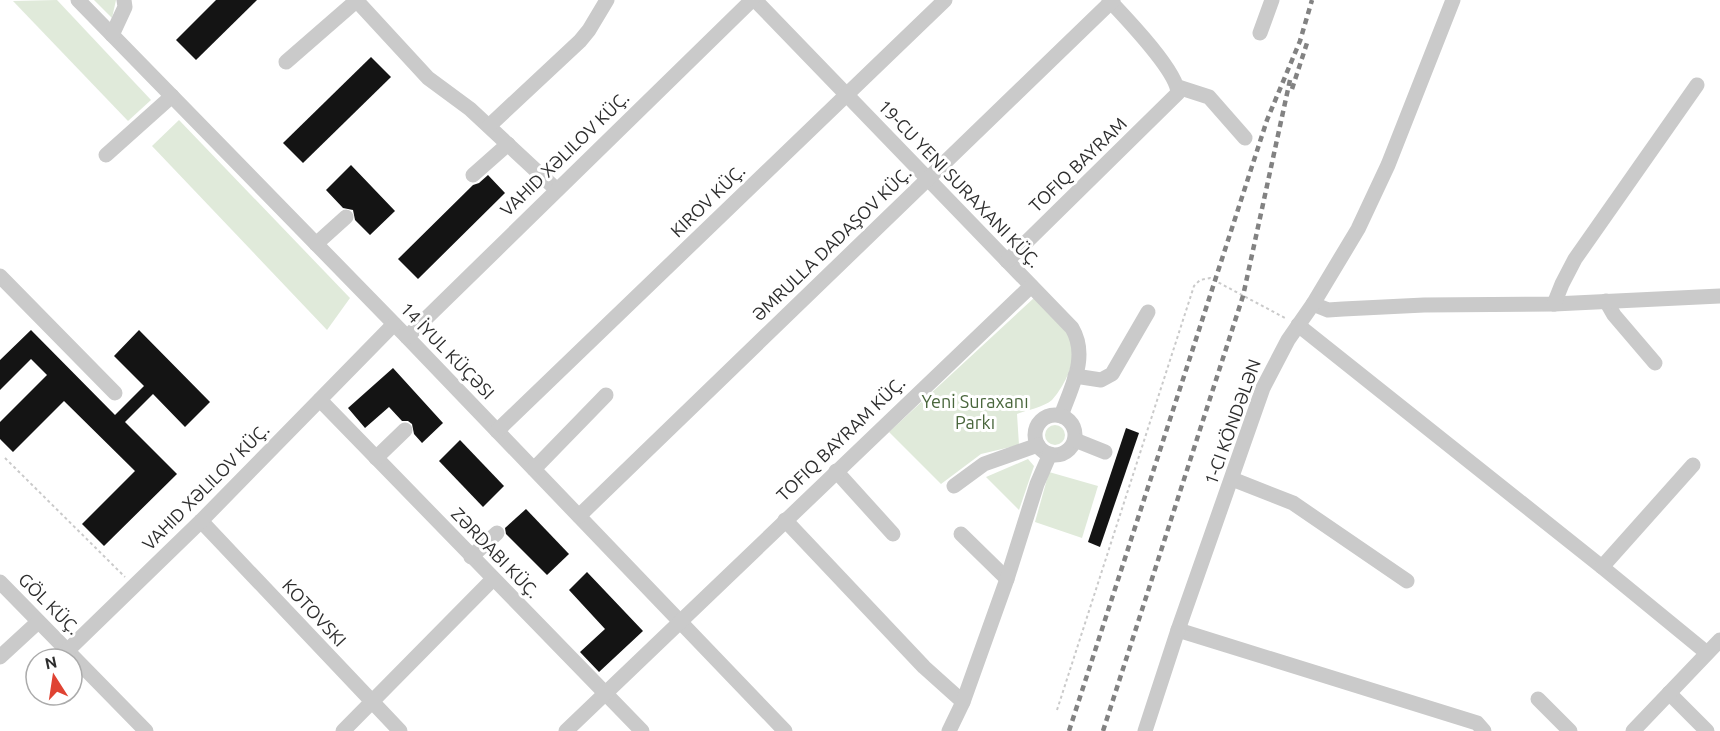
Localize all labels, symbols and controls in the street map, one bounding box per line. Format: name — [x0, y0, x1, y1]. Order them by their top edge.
street label: VAHID XƏLILOV KÜÇ. — [496, 87, 633, 220]
street label: 19-CU YENI SURAXANI KÜÇ. — [874, 96, 1045, 271]
street label: TOFIQ BAYRAM — [1025, 113, 1131, 216]
street label: KIROV KÜÇ. — [666, 160, 748, 241]
street label: ƏMRULLA DADAŞOV KÜÇ. — [748, 162, 915, 324]
street label: 14 İYUL KÜÇƏSI — [397, 298, 499, 403]
street label: 1-CI KÖNDƏLƏN — [1200, 356, 1264, 487]
street label: TOFIQ BAYRAM KÜÇ. — [772, 372, 909, 505]
park label: Yeni Suraxanı Parkı — [921, 391, 1029, 432]
street label: VAHID XƏLILOV KÜÇ. — [138, 419, 273, 554]
street label: ZƏRDABI KÜÇ. — [448, 503, 544, 601]
street label: GÖL KÜÇ. — [15, 569, 84, 638]
street label: KOTOVSKI — [279, 575, 351, 650]
north arrow — [24, 647, 84, 707]
text: N — [43, 652, 59, 672]

